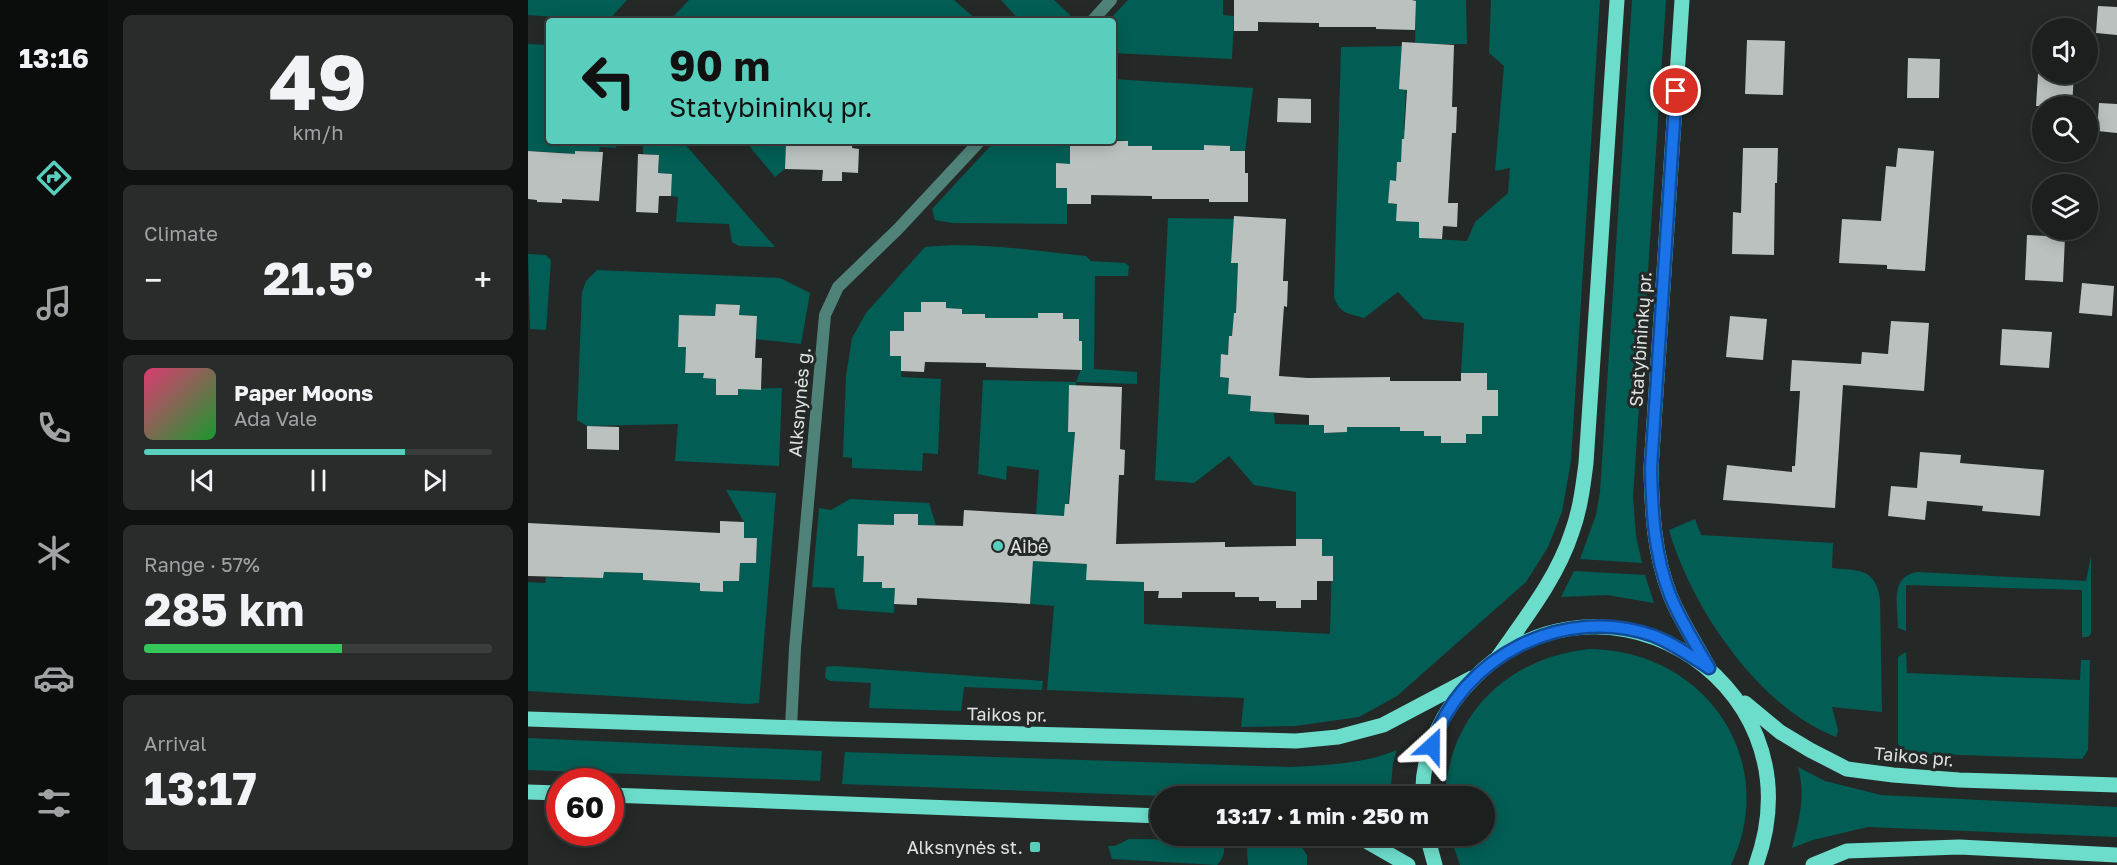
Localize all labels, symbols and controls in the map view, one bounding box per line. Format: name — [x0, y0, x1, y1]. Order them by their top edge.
map controls — [2032, 18, 2098, 240]
button: sound — [2032, 18, 2098, 84]
text: 49 — [269, 34, 367, 127]
text: 90 m — [669, 40, 770, 90]
text: 13:16 — [19, 42, 89, 74]
icon: left — [570, 42, 648, 120]
pin — [1650, 65, 1701, 116]
icon: arrive — [1659, 74, 1692, 107]
text: Statybininkų pr. — [669, 91, 873, 123]
button: search — [2032, 96, 2098, 162]
text: km/h — [293, 120, 343, 144]
icon: directions — [33, 157, 75, 199]
button: layers — [2032, 174, 2098, 240]
text: Climate — [144, 221, 218, 245]
text: 21.5° — [263, 251, 373, 305]
text: − — [144, 260, 162, 299]
text: + — [474, 260, 492, 299]
street label: Statybininkų pr. — [1624, 271, 1656, 407]
icon: music — [33, 282, 75, 324]
street label: Alksnynės g. — [783, 346, 815, 458]
text: Paper Moons — [234, 379, 373, 406]
text: Ada Vale — [234, 406, 317, 430]
icon: phone — [33, 407, 75, 449]
icon: previous — [186, 464, 219, 497]
icon: pause — [302, 464, 335, 497]
icon: next — [418, 464, 451, 497]
icon: climate — [33, 532, 75, 574]
place label: Aibė — [1010, 535, 1048, 557]
marker: Aibė — [991, 539, 1005, 553]
text: Range · 57% — [144, 552, 260, 576]
text: 285 km — [144, 582, 304, 636]
icon: car — [33, 657, 75, 699]
street label: Taikos pr. — [967, 702, 1047, 726]
position arrow — [1400, 714, 1464, 778]
text: Arrival — [144, 731, 207, 755]
street label: Taikos pr. — [1873, 742, 1955, 770]
text: 13:17 — [144, 761, 257, 815]
speed limit sign: 60 — [546, 768, 624, 846]
icon: filters — [33, 782, 75, 824]
text: 13:17 · 1 min · 250 m — [1216, 802, 1429, 829]
place label: Alksnynės st. — [907, 836, 1023, 858]
marker: Alksnynės st. — [1028, 840, 1042, 854]

